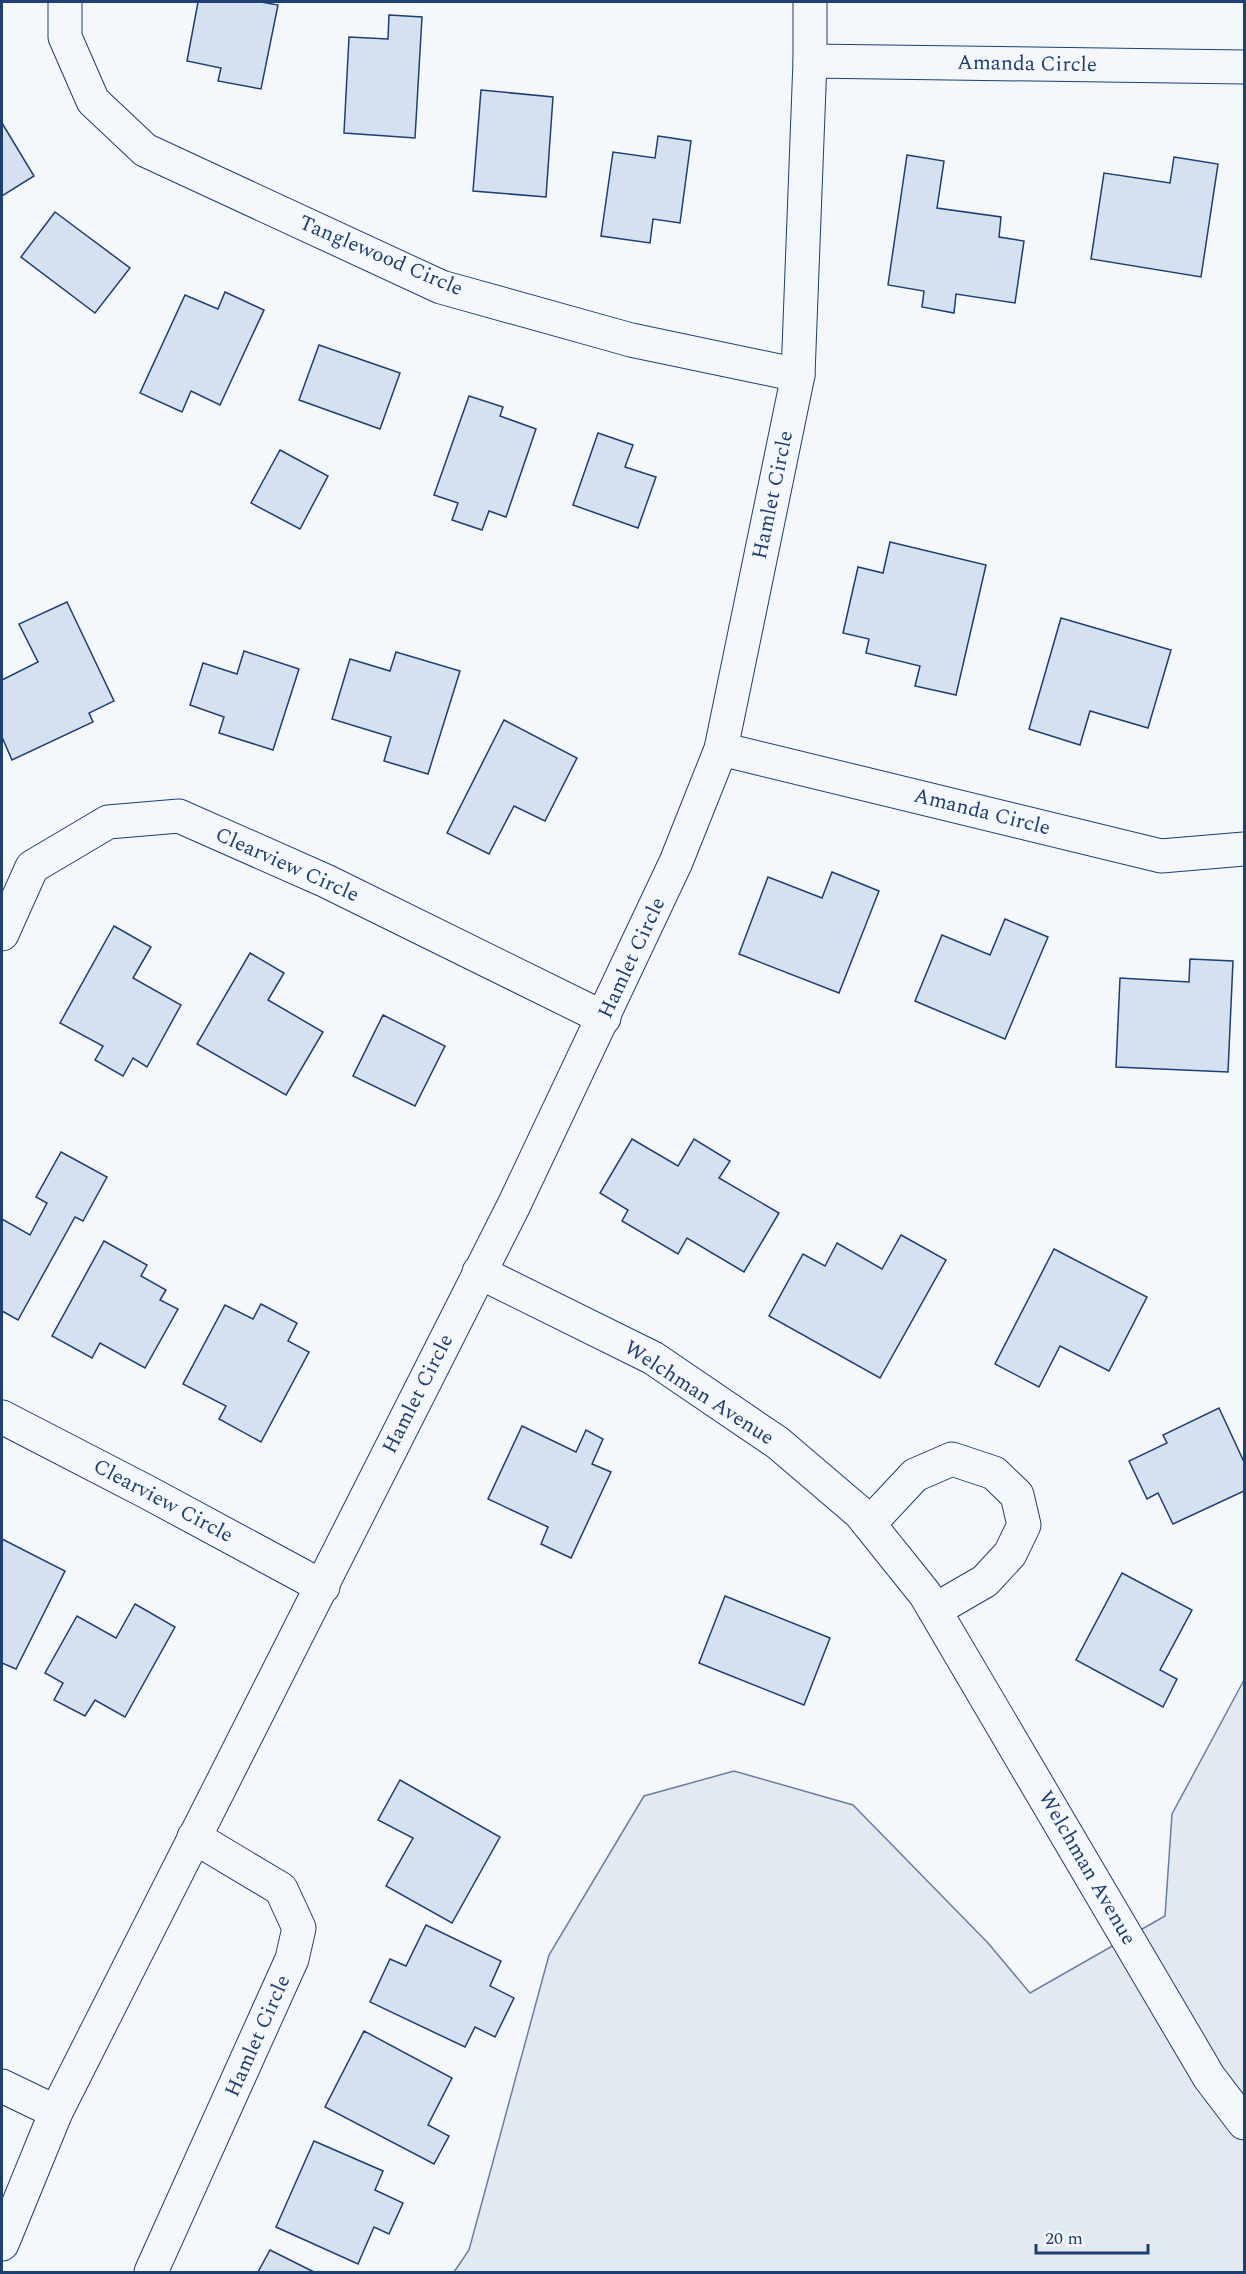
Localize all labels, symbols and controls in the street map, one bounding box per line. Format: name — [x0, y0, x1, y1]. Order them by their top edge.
street label: Amanda Circle — [957, 47, 1097, 81]
street label: Tanglewood Circle — [294, 207, 468, 305]
street label: Hamlet Circle — [744, 428, 802, 562]
street label: Amanda Circle — [910, 780, 1054, 844]
street label: Clearview Circle — [210, 819, 364, 911]
street label: Hamlet Circle — [590, 892, 674, 1024]
street label: Hamlet Circle — [374, 1328, 462, 1460]
street label: Welchman Avenue — [617, 1332, 781, 1454]
street label: Clearview Circle — [87, 1451, 239, 1551]
street label: Welchman Avenue — [1030, 1785, 1144, 1951]
street label: Hamlet Circle — [217, 1970, 299, 2102]
scale bar — [1036, 2217, 1148, 2255]
text: 20 m — [1045, 2225, 1083, 2252]

